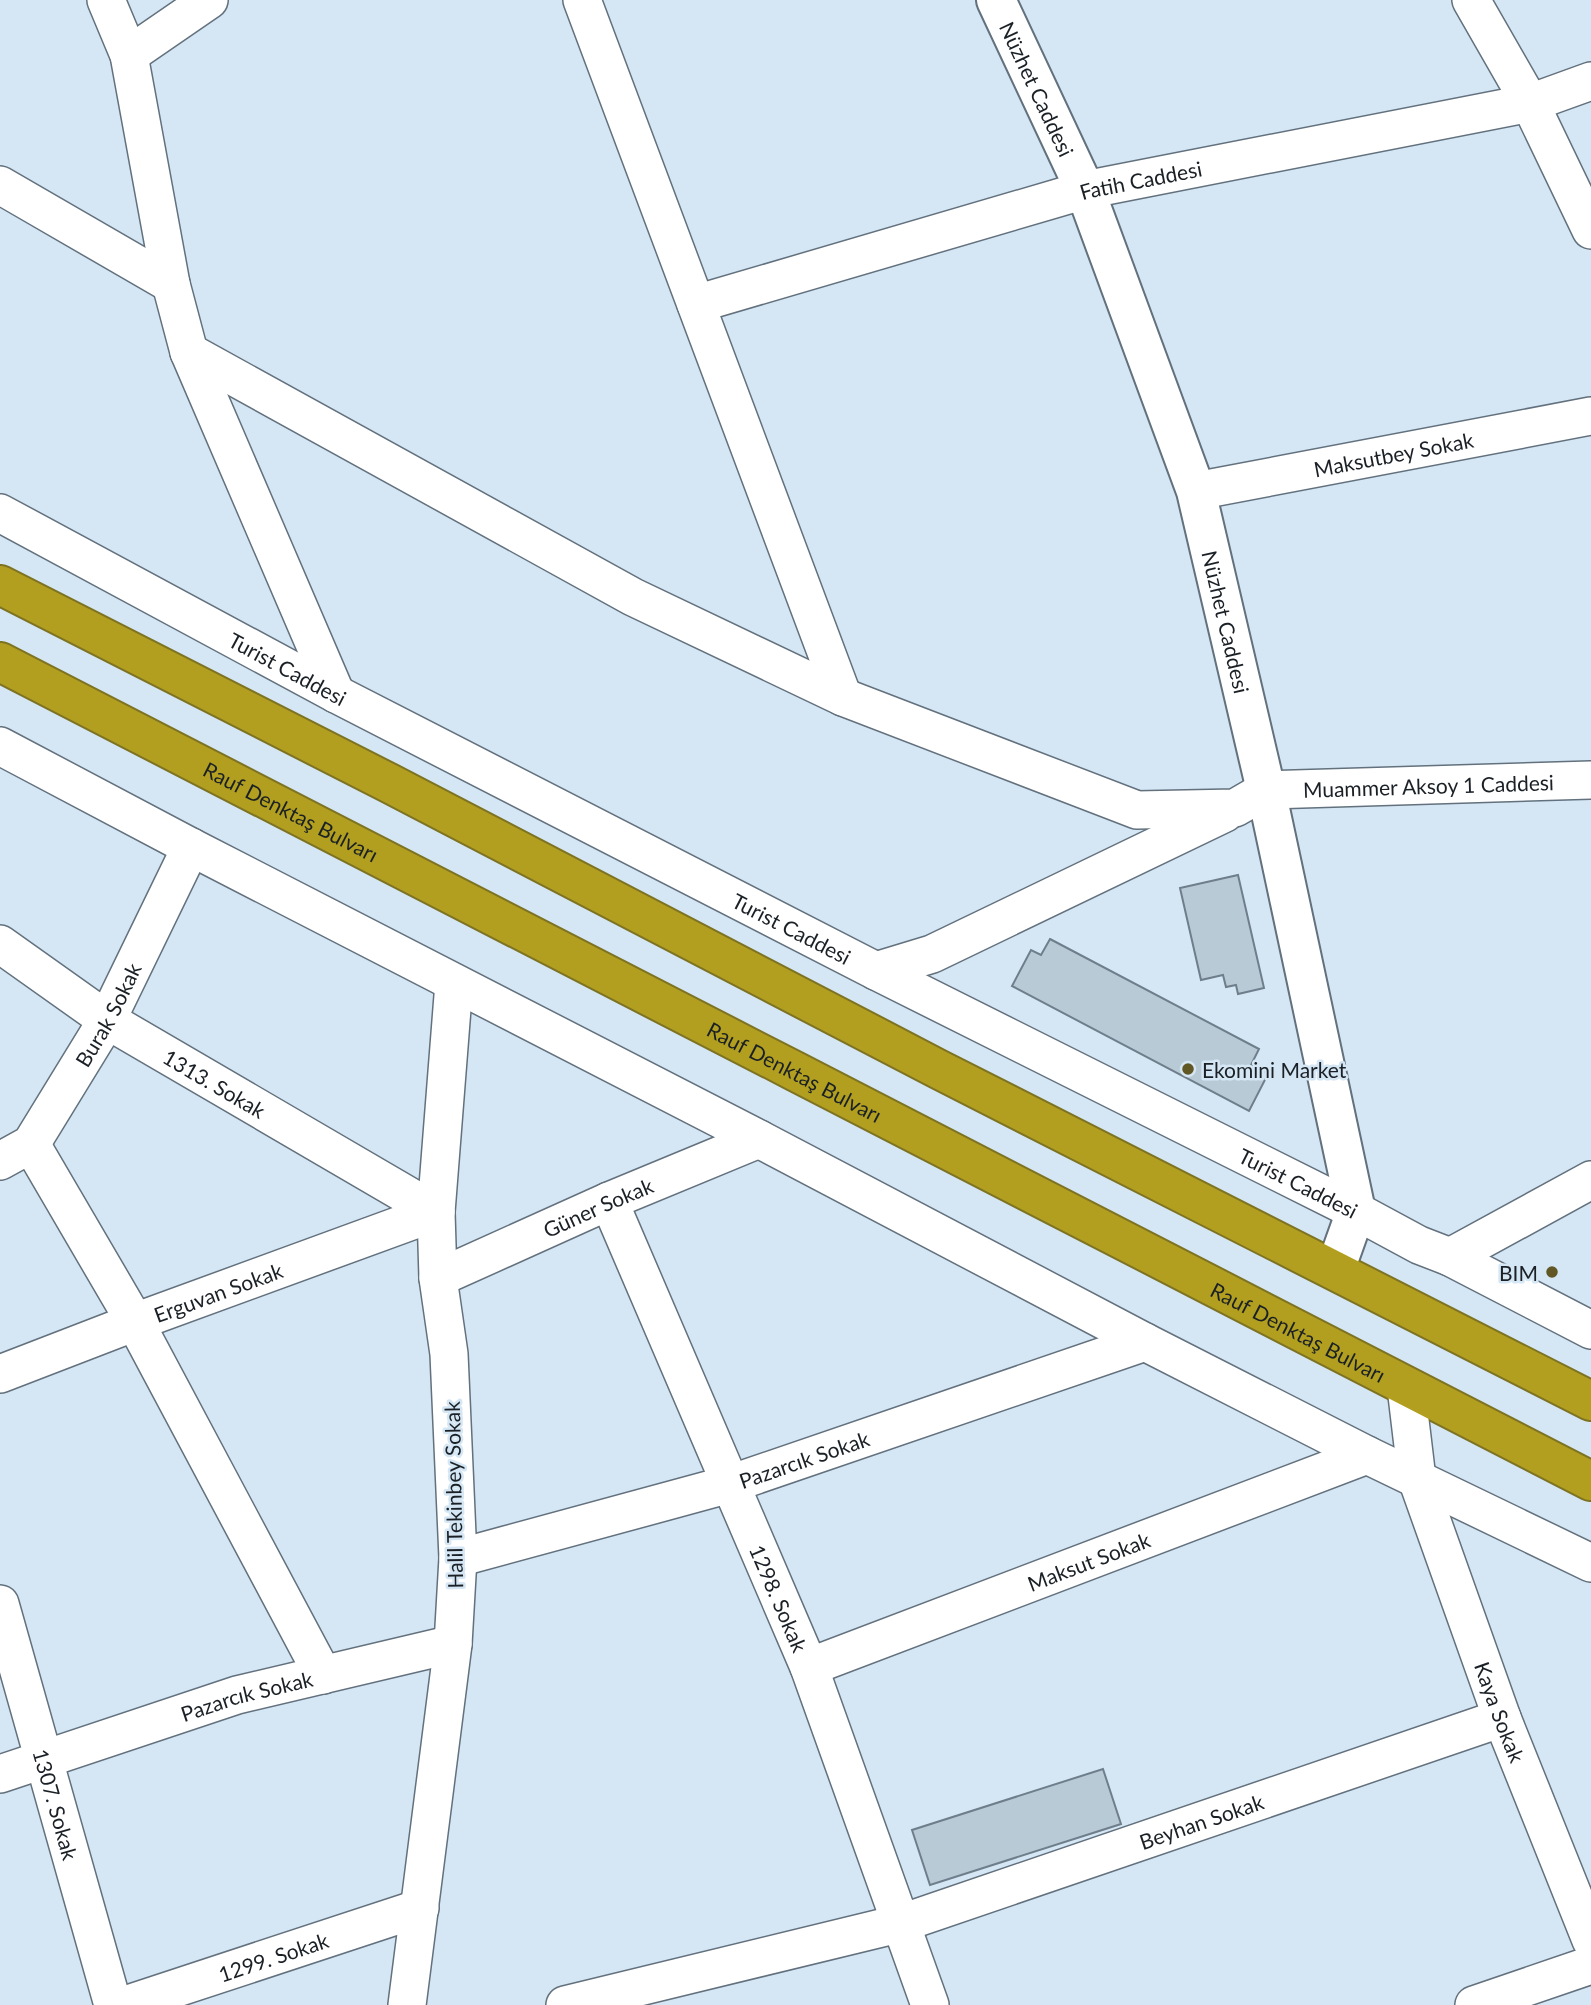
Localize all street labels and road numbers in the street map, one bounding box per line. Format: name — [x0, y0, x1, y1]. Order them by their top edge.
street label: Nüzhet Caddesi — [995, 17, 1080, 160]
street label: Fatih Caddesi — [1076, 155, 1204, 204]
street label: Maksutbey Sokak — [1312, 426, 1476, 481]
street label: Nüzhet Caddesi — [1198, 548, 1255, 696]
street label: Turist Caddesi — [225, 626, 351, 710]
street label: Rauf Denktaş Bulvarı — [200, 756, 383, 866]
street label: Muammer Aksoy 1 Caddesi — [1303, 769, 1554, 801]
street label: Turist Caddesi — [728, 887, 855, 969]
street label: Burak Sokak — [69, 958, 146, 1071]
street label: Rauf Denktaş Bulvarı — [703, 1016, 886, 1127]
street label: 1313. Sokak — [159, 1043, 271, 1123]
street label: Turist Caddesi — [1235, 1142, 1362, 1223]
street label: Güner Sokak — [539, 1172, 657, 1242]
street label: Erguvan Sokak — [150, 1257, 286, 1327]
street label: Rauf Denktaş Bulvarı — [1207, 1276, 1390, 1387]
street label: Halil Tekinbey Sokak — [439, 1401, 467, 1589]
street label: Pazarcık Sokak — [735, 1425, 873, 1493]
street label: Maksut Sokak — [1024, 1526, 1154, 1595]
street label: 1298. Sokak — [745, 1541, 814, 1656]
street label: Kaya Sokak — [1470, 1658, 1531, 1766]
street label: Pazarcık Sokak — [177, 1665, 315, 1725]
street label: 1307. Sokak — [29, 1746, 84, 1863]
street label: Beyhan Sokak — [1136, 1788, 1267, 1854]
street label: 1299. Sokak — [215, 1926, 332, 1986]

